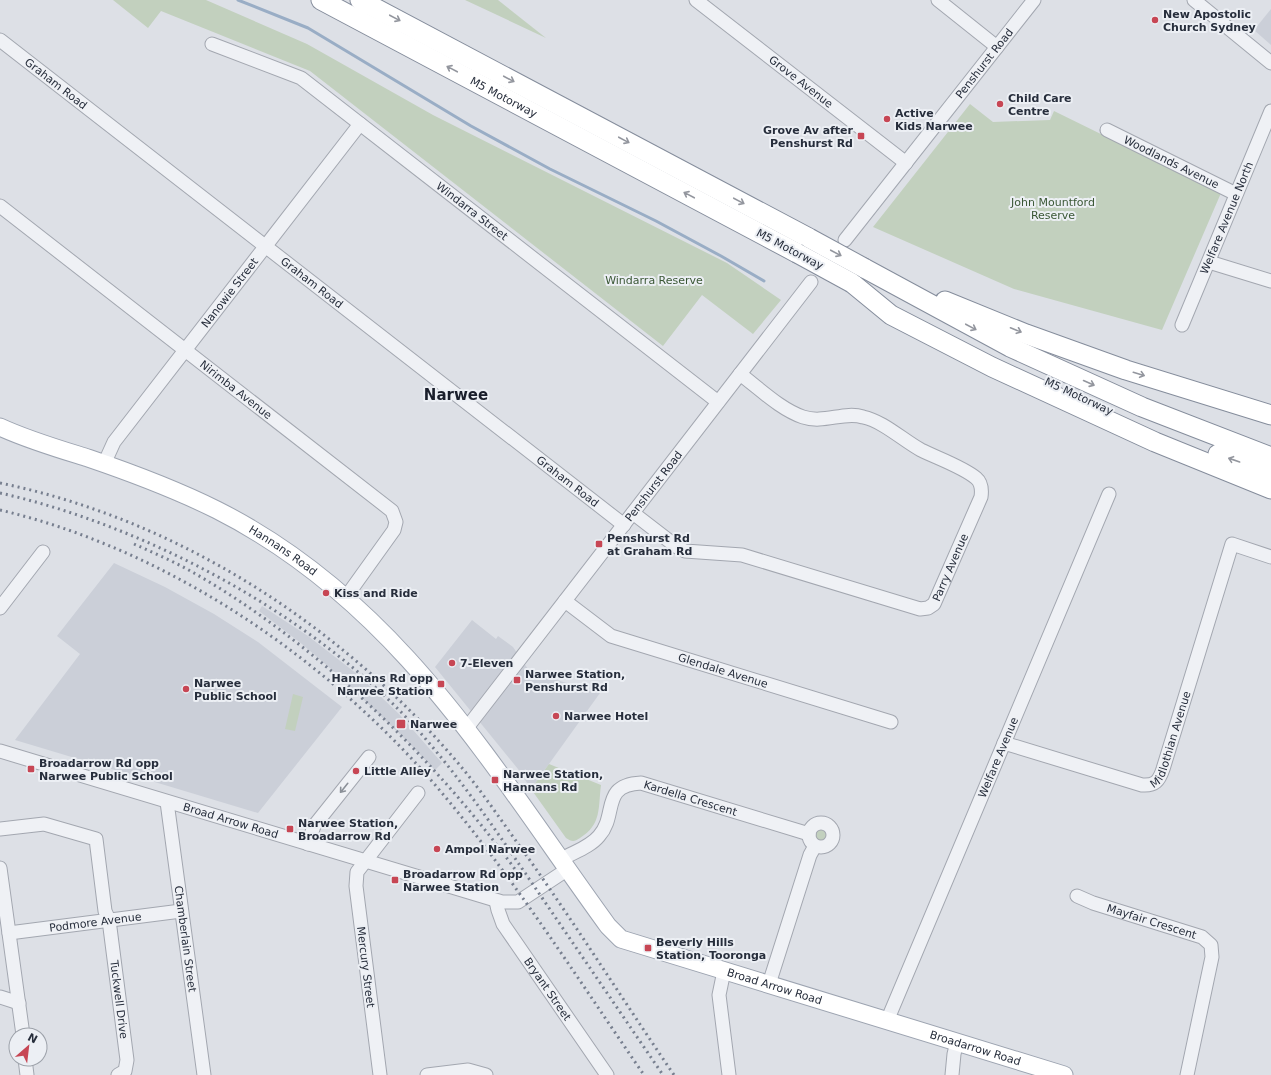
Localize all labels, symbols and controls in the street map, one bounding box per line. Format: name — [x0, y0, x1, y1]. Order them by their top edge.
place label: New Apostolic Church Sydney — [1163, 8, 1256, 34]
one-way arrow — [388, 15, 400, 23]
marker: New Apostolic Church Sydney — [1150, 15, 1160, 25]
street label: Penshurst Road — [953, 26, 1016, 101]
street label: Grove Avenue — [766, 53, 835, 111]
street label: Graham Road — [22, 56, 90, 112]
one-way arrow — [446, 64, 458, 72]
street label: M5 Motorway — [468, 74, 540, 121]
one-way arrow — [503, 76, 515, 83]
place label: Child Care Centre — [1008, 92, 1072, 118]
marker: Child Care Centre — [995, 99, 1005, 109]
place label: Active Kids Narwee — [895, 107, 973, 133]
marker: Active Kids Narwee — [882, 114, 892, 124]
place label: Grove Av after Penshurst Rd — [763, 124, 854, 150]
marker: Grove Av after Penshurst Rd — [856, 131, 866, 141]
street label: Woodlands Avenue — [1122, 133, 1221, 192]
one-way arrow — [618, 137, 630, 144]
street label: Welfare Avenue North — [1198, 160, 1256, 276]
street label: Windarra Street — [433, 180, 511, 244]
one-way arrow — [683, 191, 695, 198]
park label: John Mountford Reserve — [1010, 196, 1095, 222]
one-way arrow — [733, 198, 745, 205]
street label: M5 Motorway — [754, 226, 826, 273]
one-way arrow — [830, 250, 842, 257]
street label: Nanowie Street — [199, 255, 261, 330]
street label: Graham Road — [278, 255, 345, 311]
park label: Windarra Reserve — [605, 274, 703, 287]
one-way arrow — [965, 324, 977, 331]
one-way arrow — [1010, 327, 1022, 335]
street label: Nirimba Avenue — [197, 358, 274, 422]
one-way arrow — [1132, 371, 1145, 378]
street label: M5 Motorway — [1042, 375, 1116, 418]
one-way arrow — [1082, 380, 1094, 387]
district label: Narwee — [424, 386, 488, 404]
street label: Penshurst Road — [623, 448, 685, 524]
street label: Graham Road — [534, 453, 601, 510]
one-way arrow — [1228, 456, 1241, 463]
street label: Hannans Road — [246, 523, 319, 578]
street label: Parry Avenue — [930, 531, 971, 603]
place label: Penshurst Rd at Graham Rd — [607, 532, 692, 558]
marker: Penshurst Rd at Graham Rd — [594, 539, 604, 549]
place label: Kiss and Ride — [334, 587, 418, 600]
marker: Kiss and Ride — [321, 588, 331, 598]
street label: Glendale Avenue — [676, 651, 770, 691]
place label: 7-Eleven — [460, 657, 513, 670]
marker: 7-Eleven — [447, 658, 457, 668]
place label: Narwee Station, Penshurst Rd — [525, 668, 625, 694]
place label: Hannans Rd opp Narwee Station — [332, 672, 433, 698]
marker: Narwee Station, Penshurst Rd — [512, 675, 522, 685]
place label: Narwee Public School — [194, 677, 277, 703]
marker: Hannans Rd opp Narwee Station — [436, 679, 446, 689]
marker: Narwee Public School — [181, 684, 191, 694]
street label: Midlothian Avenue — [1148, 689, 1194, 791]
place label: Narwee Hotel — [564, 710, 648, 723]
marker: Narwee Hotel — [551, 711, 561, 721]
street label: Welfare Avenue — [976, 715, 1021, 800]
marker: Narwee — [395, 718, 407, 730]
place label: Narwee — [410, 718, 457, 731]
place label: Broadarrow Rd opp Narwee Public School — [39, 757, 173, 783]
marker: Broadarrow Rd opp Narwee Public School — [26, 764, 36, 774]
place label: Little Alley — [364, 765, 431, 778]
marker: Little Alley — [351, 766, 361, 776]
place label: Narwee Station, Hannans Rd — [503, 768, 603, 794]
marker: Narwee Station, Hannans Rd — [490, 775, 500, 785]
street label: Kardella Crescent — [642, 778, 739, 819]
one-way arrow — [340, 782, 349, 793]
street label: Broad Arrow Road — [181, 800, 280, 841]
place label: Narwee Station, Broadarrow Rd — [298, 817, 398, 843]
marker: Narwee Station, Broadarrow Rd — [285, 824, 295, 834]
place label: Ampol Narwee — [445, 843, 535, 856]
marker: Ampol Narwee — [432, 844, 442, 854]
place label: Broadarrow Rd opp Narwee Station — [403, 868, 523, 894]
marker: Broadarrow Rd opp Narwee Station — [390, 875, 400, 885]
street label: Chamberlain Street — [171, 885, 199, 994]
street label: Mayfair Crescent — [1105, 902, 1199, 942]
street label: Podmore Avenue — [48, 910, 142, 935]
street label: Mercury Street — [354, 926, 377, 1009]
place label: Beverly Hills Station, Tooronga — [656, 936, 766, 962]
marker: Beverly Hills Station, Tooronga — [643, 943, 653, 953]
street label: Bryant Street — [521, 955, 574, 1024]
street label: Tuckwell Drive — [107, 958, 130, 1040]
street label: Broad Arrow Road — [725, 966, 824, 1007]
north arrow — [8, 1027, 48, 1067]
street label: Broadarrow Road — [928, 1028, 1022, 1068]
text: N — [25, 1031, 40, 1047]

